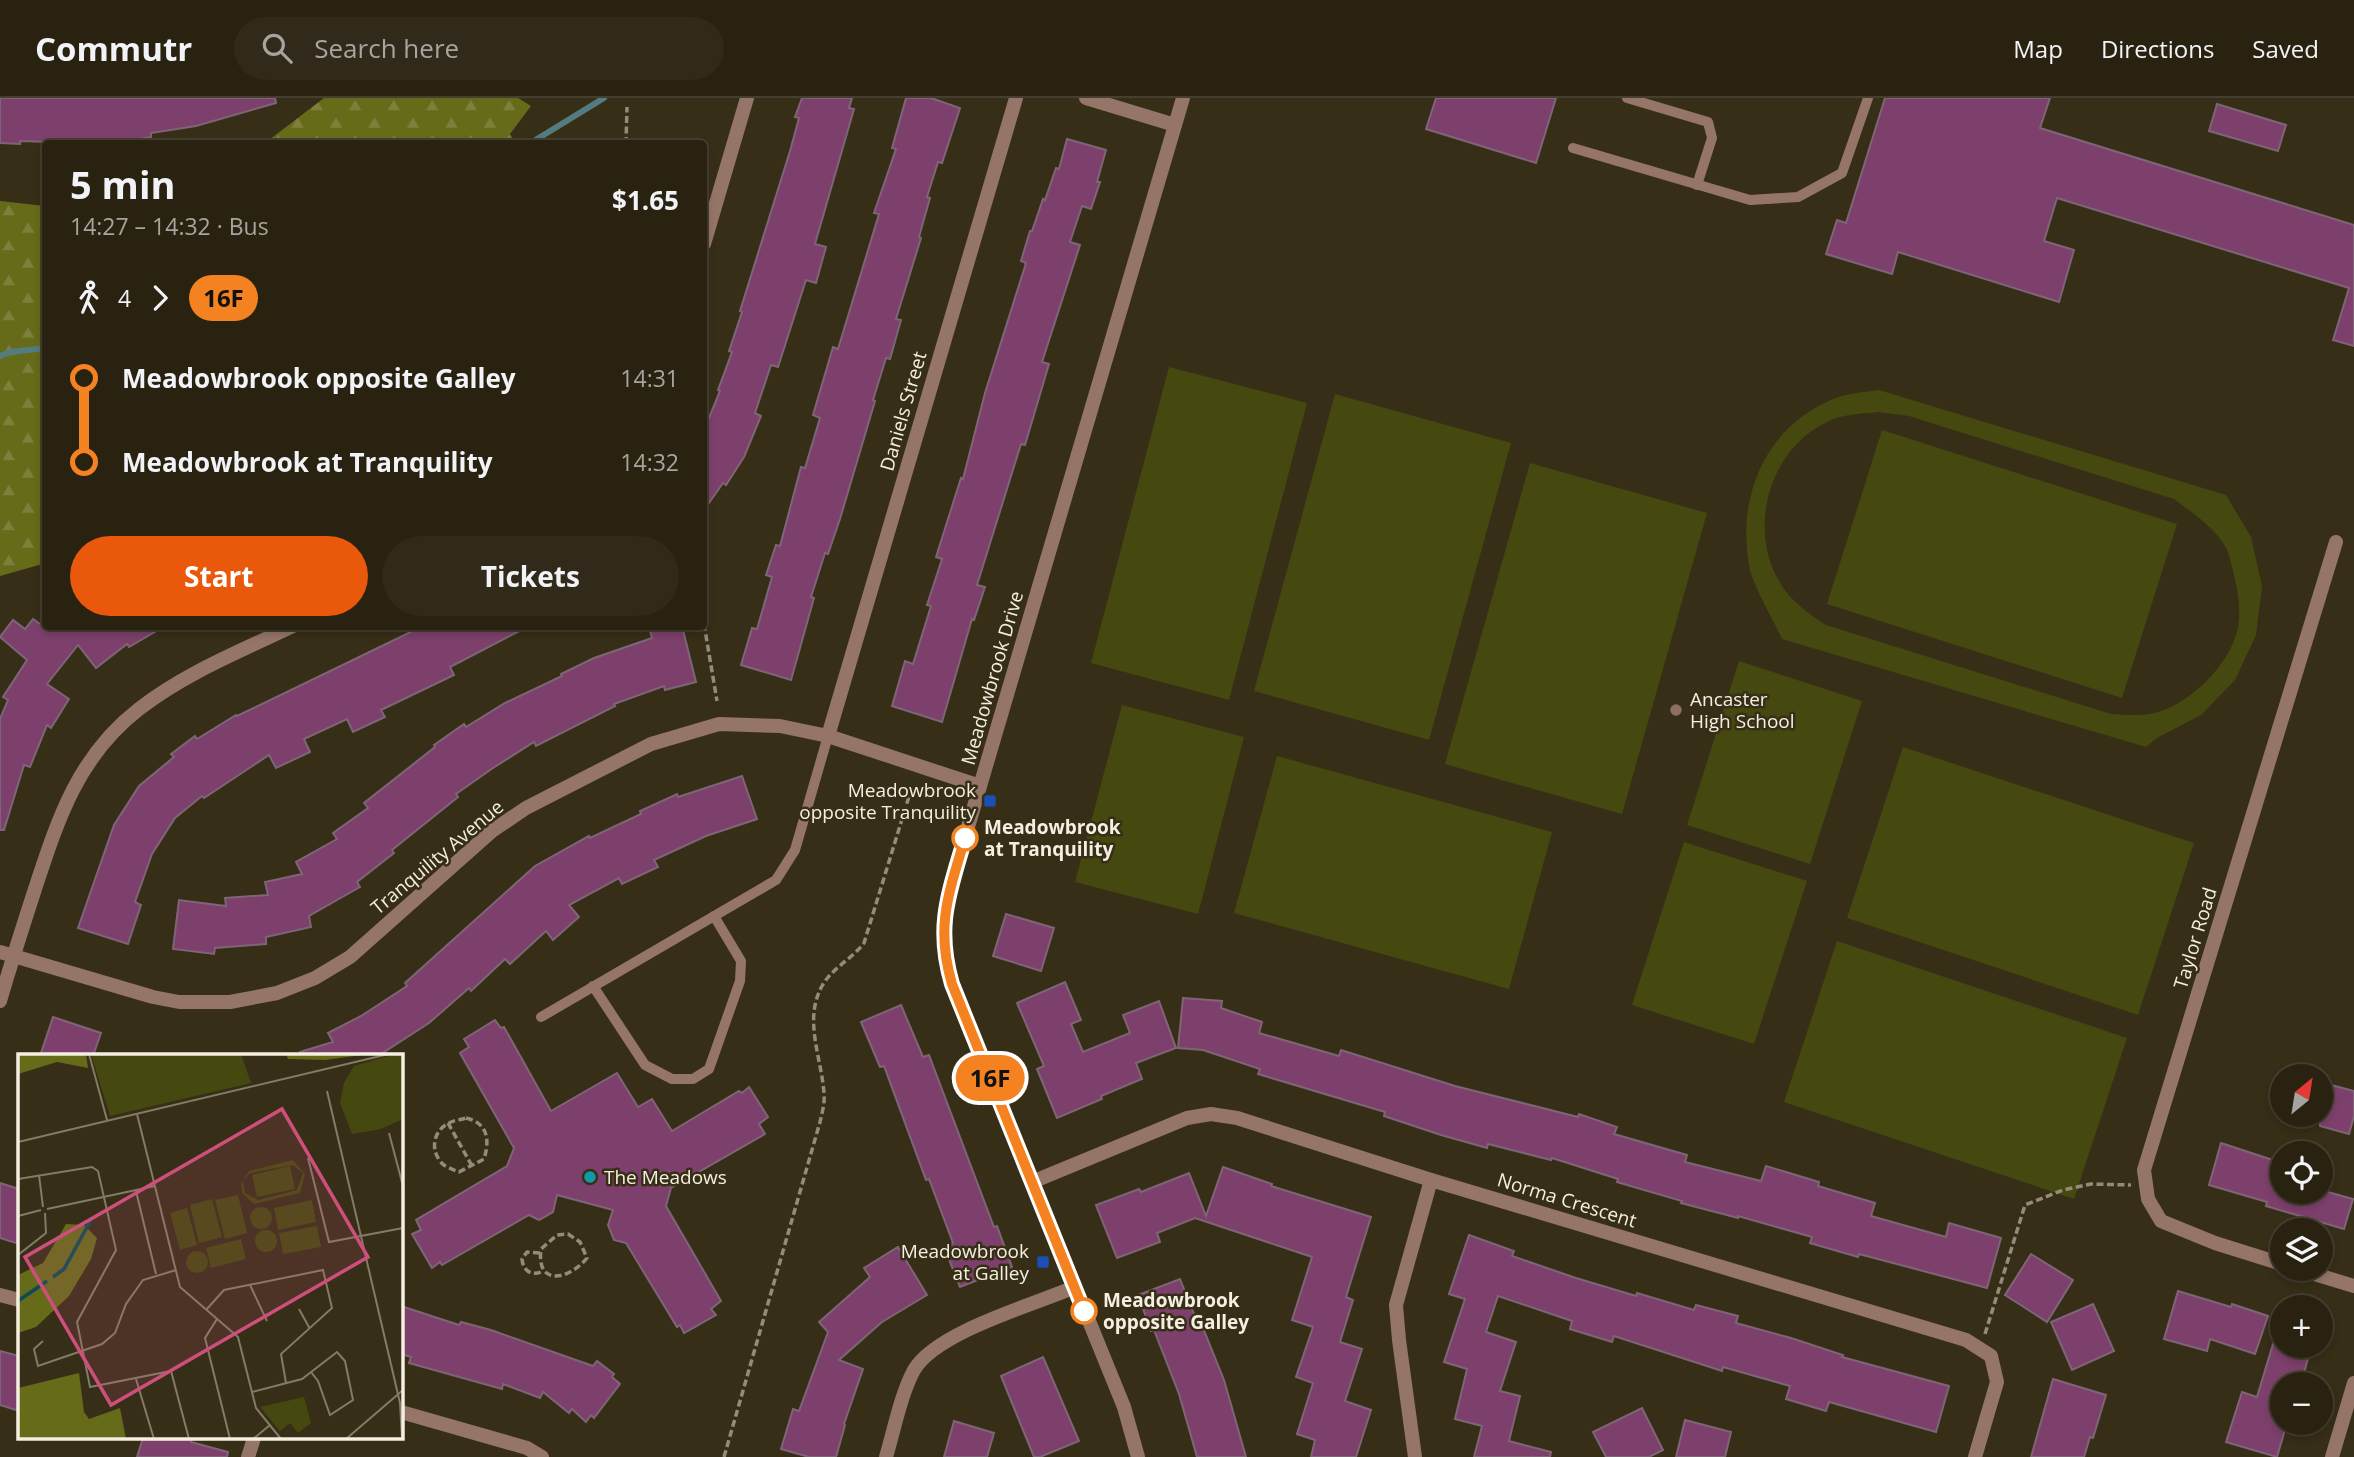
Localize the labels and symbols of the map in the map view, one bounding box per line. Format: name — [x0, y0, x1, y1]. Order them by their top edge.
street label: Daniels Street — [874, 348, 933, 474]
street label: Meadowbrook Drive — [955, 588, 1029, 768]
place label: Ancaster High School — [1690, 686, 1795, 734]
marker: Ancaster High School — [1668, 702, 1684, 718]
place label: Meadowbrook opposite Tranquility — [799, 777, 976, 825]
marker: Meadowbrook opposite Tranquility — [982, 793, 998, 809]
street label: Tranquility Avenue — [365, 794, 509, 920]
place label: Meadowbrook at Tranquility — [984, 814, 1121, 862]
marker: Meadowbrook at Tranquility — [952, 825, 978, 851]
street label: Taylor Road — [2167, 884, 2223, 992]
inset map — [18, 1054, 402, 1440]
line badge: 16F — [950, 1055, 1030, 1101]
north arrow — [2270, 1064, 2333, 1127]
place label: The Meadows — [604, 1164, 727, 1190]
street label: Norma Crescent — [1494, 1166, 1640, 1234]
marker: The Meadows — [582, 1169, 598, 1185]
place label: Meadowbrook at Galley — [901, 1238, 1029, 1286]
marker: Meadowbrook at Galley — [1035, 1254, 1051, 1270]
place label: Meadowbrook opposite Galley — [1103, 1287, 1249, 1335]
marker: Meadowbrook opposite Galley — [1071, 1298, 1097, 1324]

